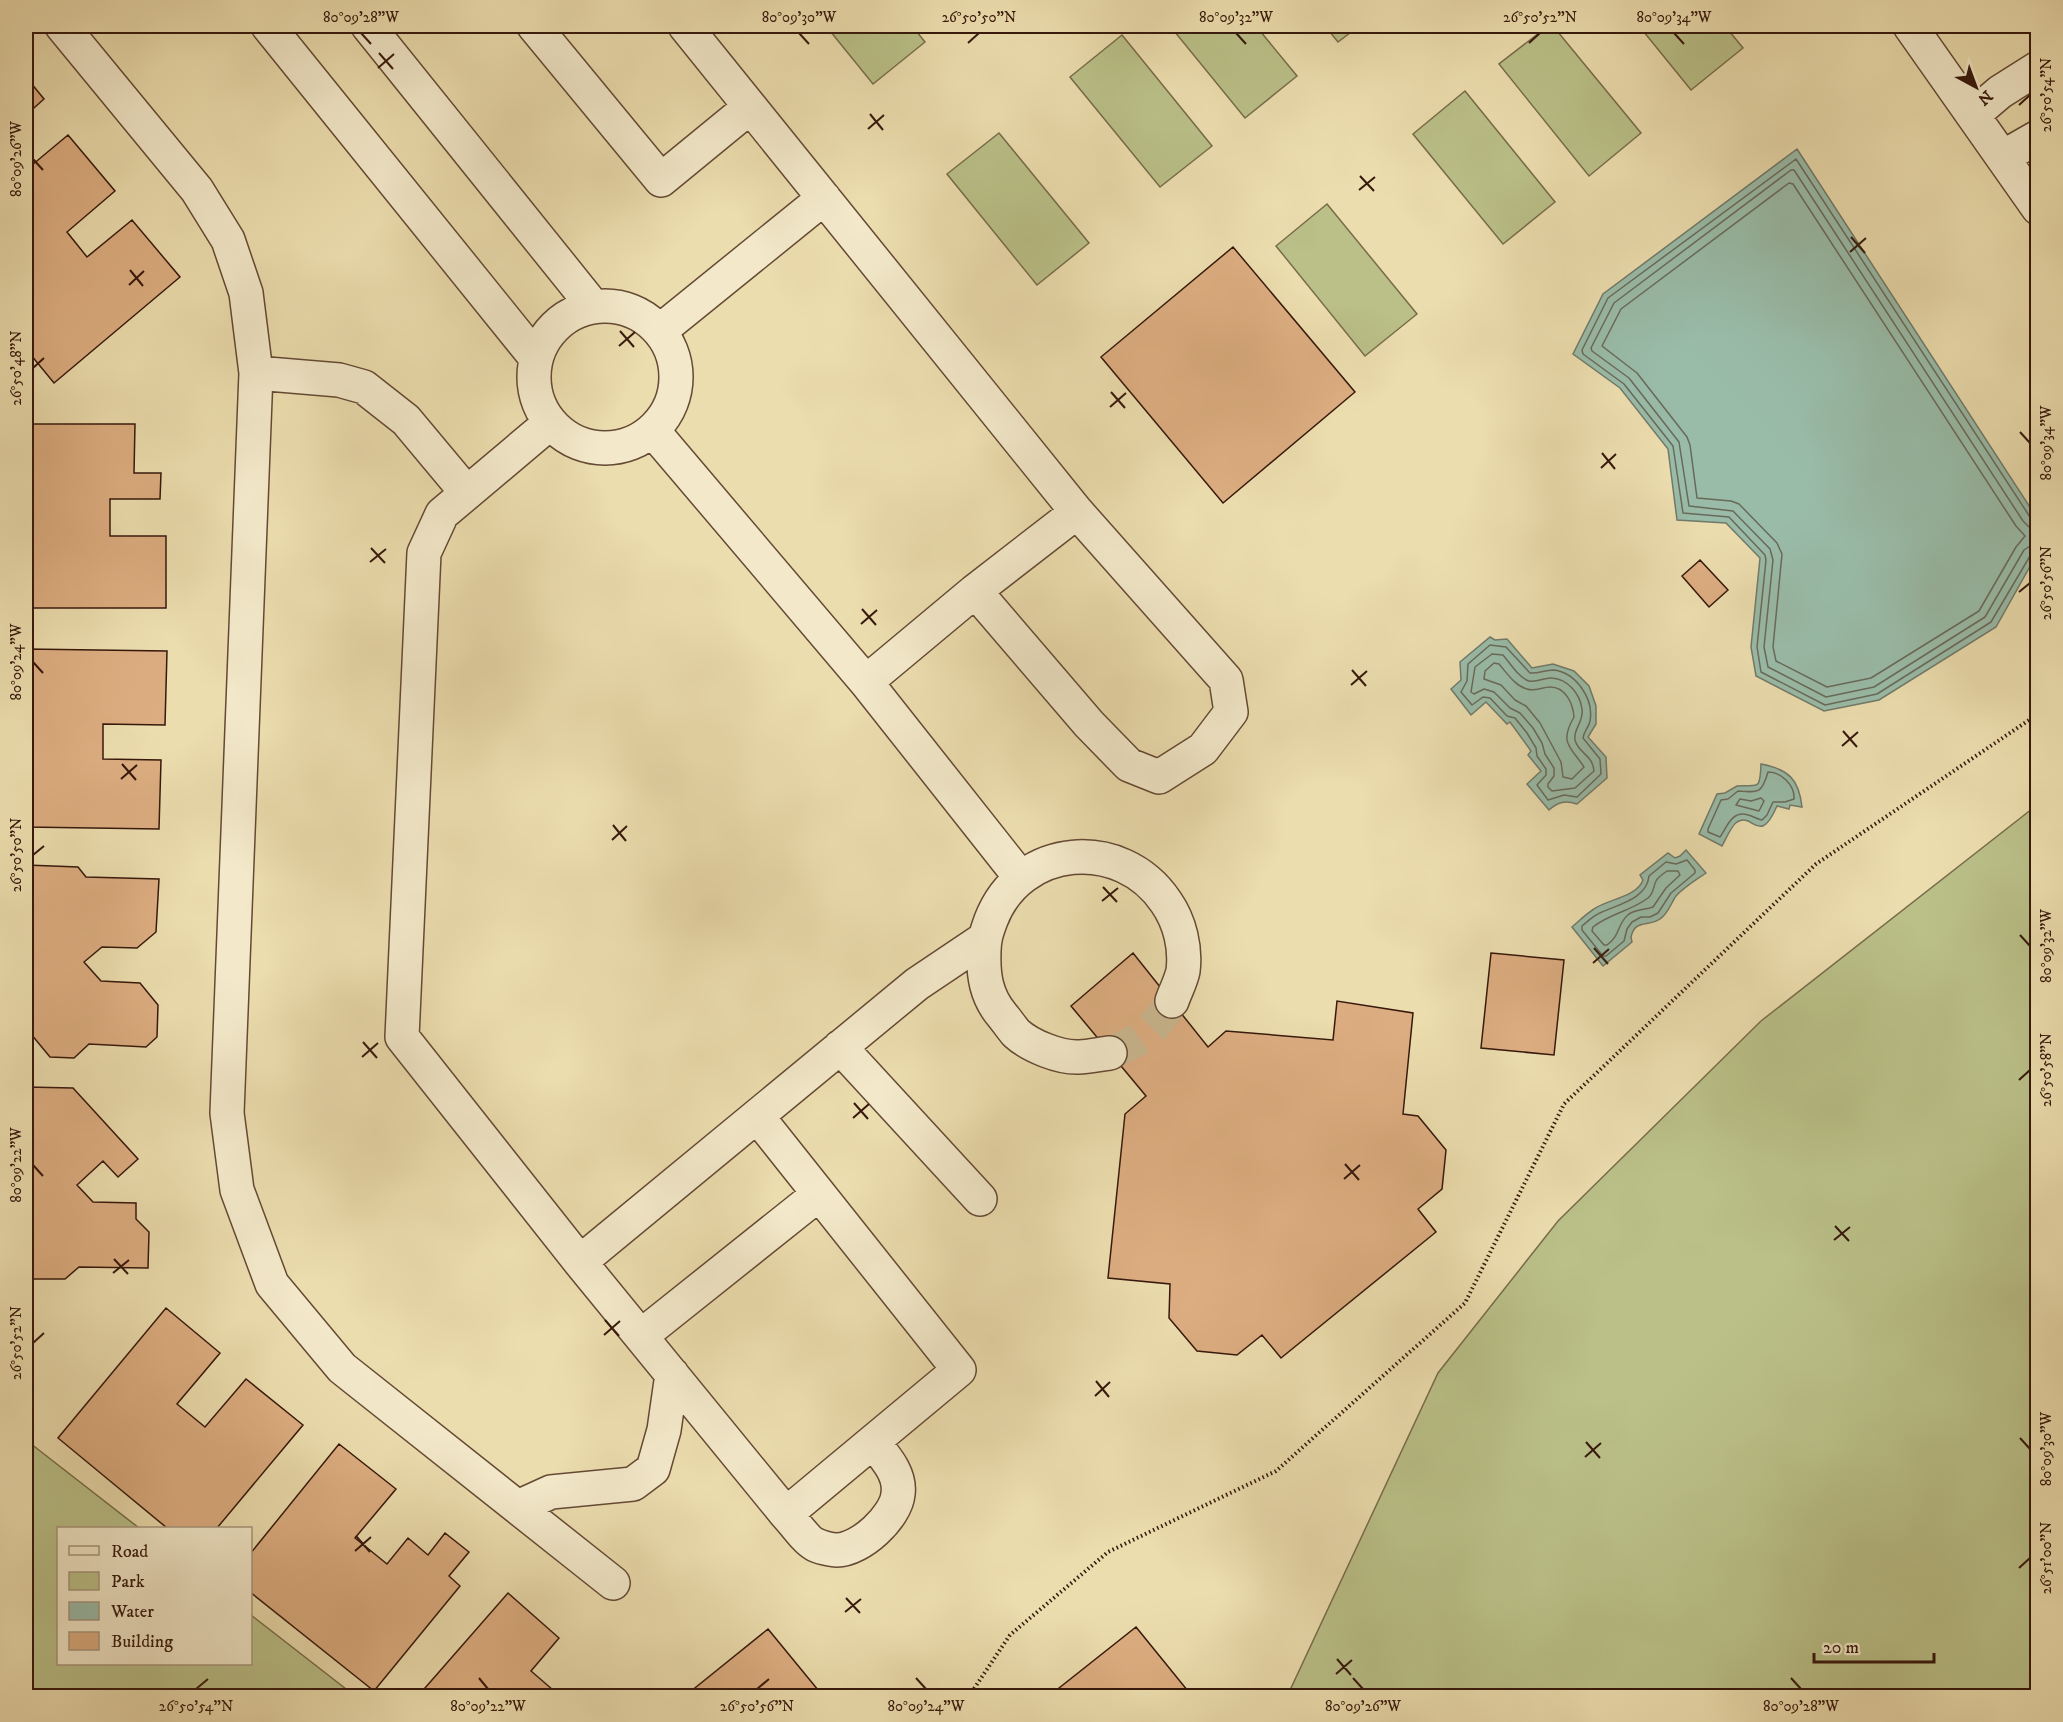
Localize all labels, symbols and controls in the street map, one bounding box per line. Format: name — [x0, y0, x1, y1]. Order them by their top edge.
text: 80°09'28"W — [323, 8, 399, 27]
text: 80°09'30"W — [762, 8, 837, 27]
text: 26°50'50"N — [942, 8, 1016, 27]
text: 80°09'32"W — [1199, 8, 1273, 27]
text: 26°50'52"N — [1503, 8, 1577, 27]
text: 80°09'34"W — [1636, 8, 1712, 27]
north arrow — [1946, 57, 2006, 117]
text: 26°50'54"N — [2037, 58, 2056, 132]
text: N — [1974, 86, 1997, 109]
text: 80°09'26"W — [7, 121, 26, 197]
text: 26°50'48"N — [7, 330, 26, 406]
text: 80°09'34"W — [2037, 405, 2056, 481]
text: 26°50'56"N — [2037, 546, 2056, 620]
text: 80°09'24"W — [7, 623, 26, 700]
text: 26°50'50"N — [7, 818, 26, 892]
text: 80°09'32"W — [2037, 909, 2056, 983]
text: 26°50'58"N — [2037, 1033, 2056, 1107]
text: 80°09'22"W — [7, 1127, 26, 1203]
text: 26°50'52"N — [7, 1306, 26, 1380]
text: 80°09'30"W — [2037, 1411, 2056, 1486]
text: 26°51'00"N — [2037, 1522, 2056, 1594]
legend — [57, 1527, 252, 1665]
text: Road — [111, 1541, 148, 1563]
text: Park — [111, 1571, 145, 1593]
text: Water — [110, 1601, 154, 1623]
scale bar — [1814, 1626, 1934, 1664]
text: Building — [111, 1631, 173, 1653]
text: 20 m — [1823, 1637, 1859, 1659]
text: 26°50'54"N — [159, 1697, 233, 1716]
text: 80°09'22"W — [450, 1697, 526, 1716]
text: 26°50'56"N — [720, 1697, 794, 1716]
text: 80°09'24"W — [888, 1697, 965, 1716]
text: 80°09'26"W — [1325, 1697, 1401, 1716]
text: 80°09'28"W — [1763, 1697, 1839, 1716]

